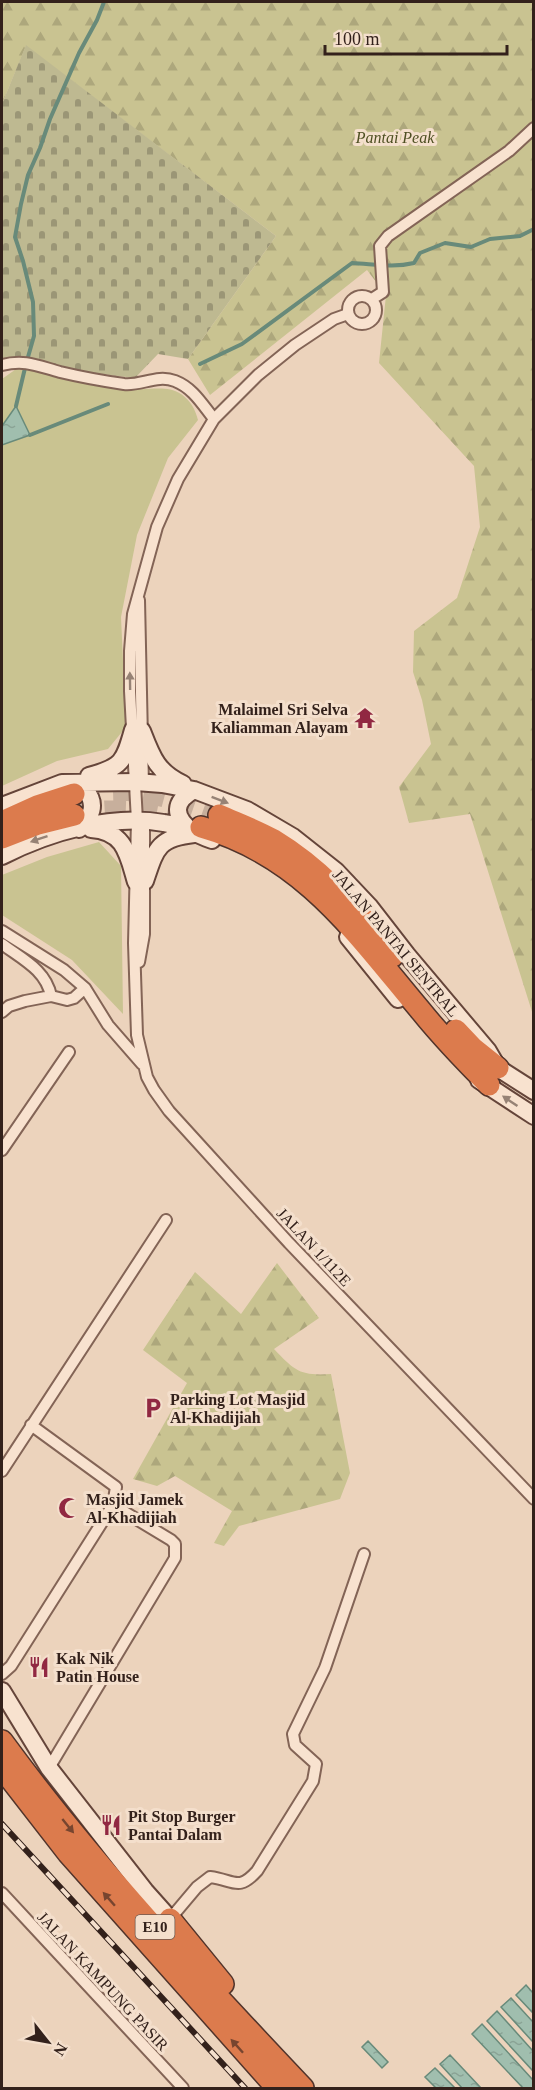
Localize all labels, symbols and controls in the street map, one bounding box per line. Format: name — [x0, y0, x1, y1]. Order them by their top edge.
scale bar — [325, 18, 506, 56]
text: 100 m — [334, 29, 380, 49]
park label: Pantai Peak — [355, 129, 435, 146]
one-way arrow — [125, 672, 135, 691]
place label: Malaimel Sri Selva Kaliamman Alayam — [211, 701, 349, 737]
temple icon: Malaimel Sri Selva Kaliamman Alayam — [353, 706, 377, 730]
one-way arrow — [211, 796, 229, 805]
one-way arrow — [30, 835, 48, 845]
street label: JALAN PANTAI SENTRAL — [330, 866, 462, 1020]
one-way arrow — [503, 1095, 519, 1107]
street label: JALAN 1/112E — [274, 1205, 354, 1289]
place label: Parking Lot Masjid Al-Khadijiah — [170, 1391, 305, 1427]
parking icon: Parking Lot Masjid Al-Khadijiah — [141, 1396, 165, 1420]
place label: Masjid Jamek Al-Khadijiah — [86, 1491, 183, 1527]
mosque icon: Masjid Jamek Al-Khadijiah — [57, 1496, 81, 1520]
place label: Kak Nik Patin House — [56, 1650, 139, 1685]
restaurant icon: Kak Nik Patin House — [27, 1655, 51, 1679]
place label: Pit Stop Burger Pantai Dalam — [128, 1808, 236, 1843]
restaurant icon: Pit Stop Burger Pantai Dalam — [99, 1813, 123, 1837]
one-way arrow — [61, 1819, 73, 1834]
one-way arrow — [102, 1891, 115, 1907]
street label: JALAN KAMPUNG PASIR — [36, 1910, 170, 2052]
road number: E10 — [136, 1915, 174, 1939]
north arrow — [18, 2012, 78, 2072]
one-way arrow — [230, 2038, 244, 2053]

